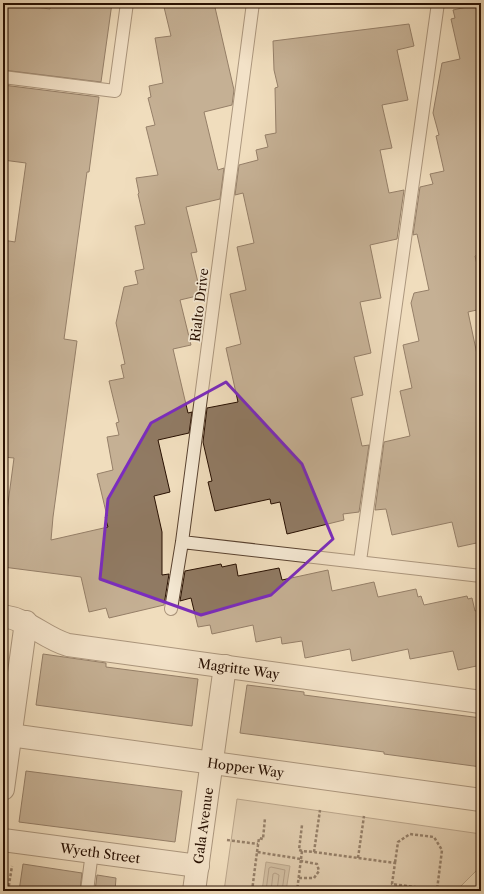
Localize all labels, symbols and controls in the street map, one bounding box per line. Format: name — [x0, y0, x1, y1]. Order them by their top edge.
street label: Rialto Drive — [187, 267, 211, 343]
street label: Magritte Way — [197, 655, 282, 682]
street label: Hopper Way — [206, 754, 286, 781]
street label: Gala Avenue — [190, 786, 216, 865]
street label: Wyeth Street — [58, 840, 142, 866]

